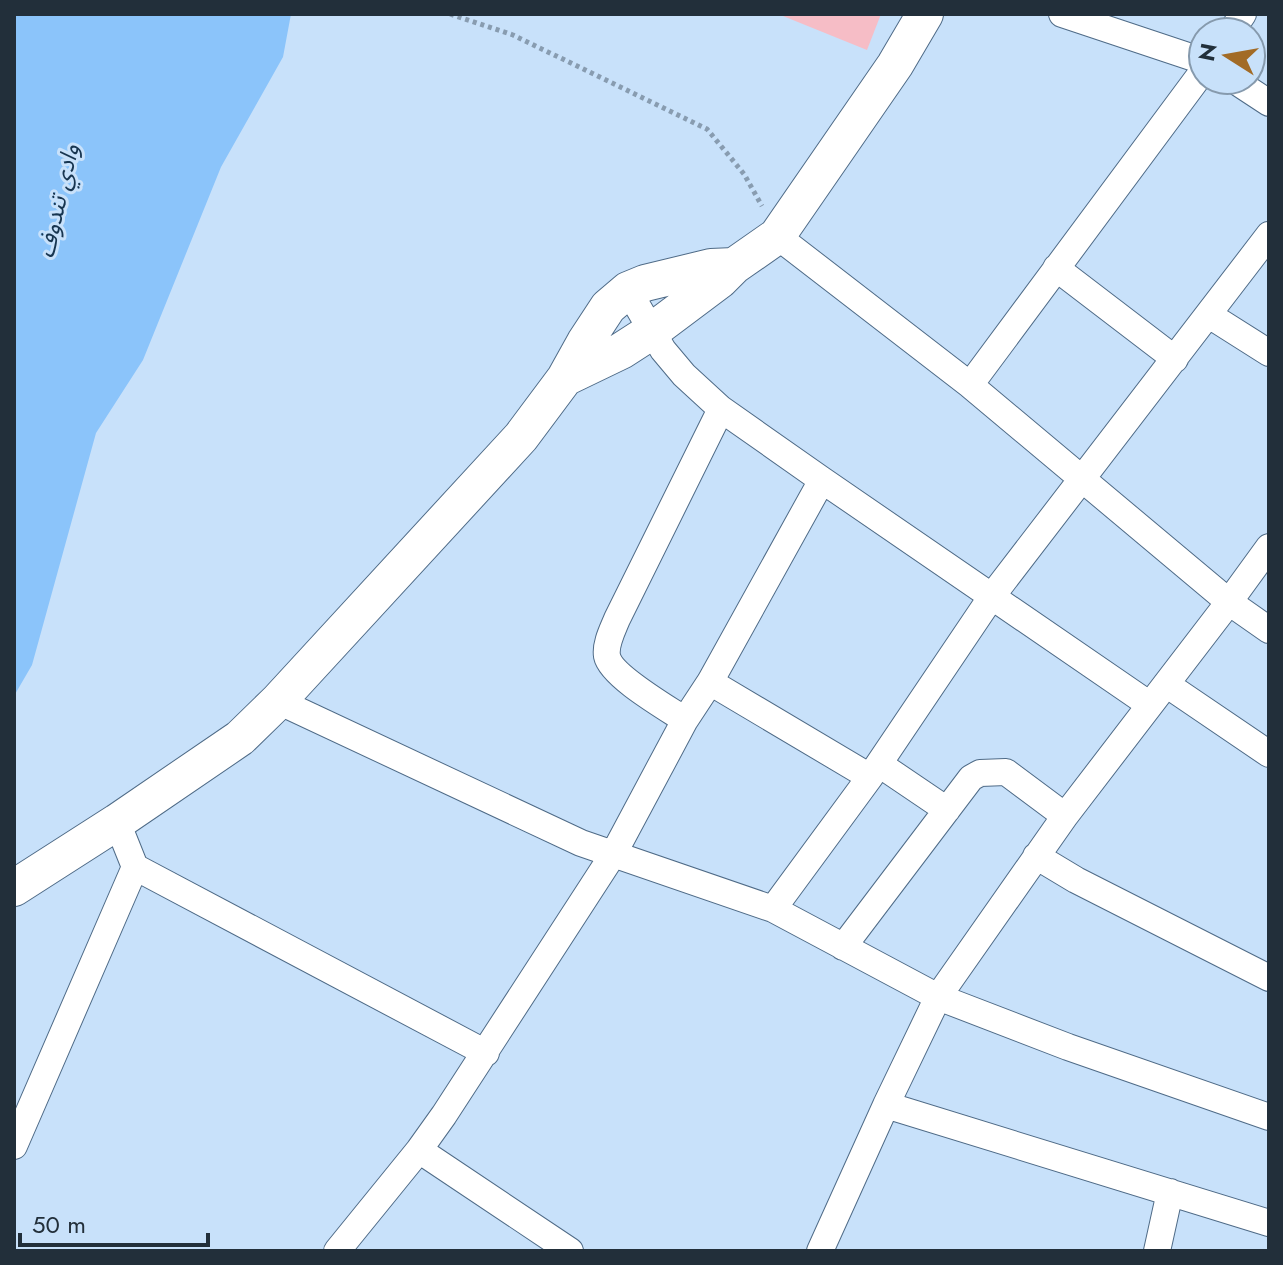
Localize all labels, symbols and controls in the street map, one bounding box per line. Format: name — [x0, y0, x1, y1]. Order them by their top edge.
north arrow — [1187, 16, 1267, 96]
text: N — [1190, 41, 1225, 64]
water label: وادي تندوف — [27, 140, 89, 262]
scale bar — [20, 1197, 208, 1247]
text: 50 m — [32, 1207, 86, 1242]

